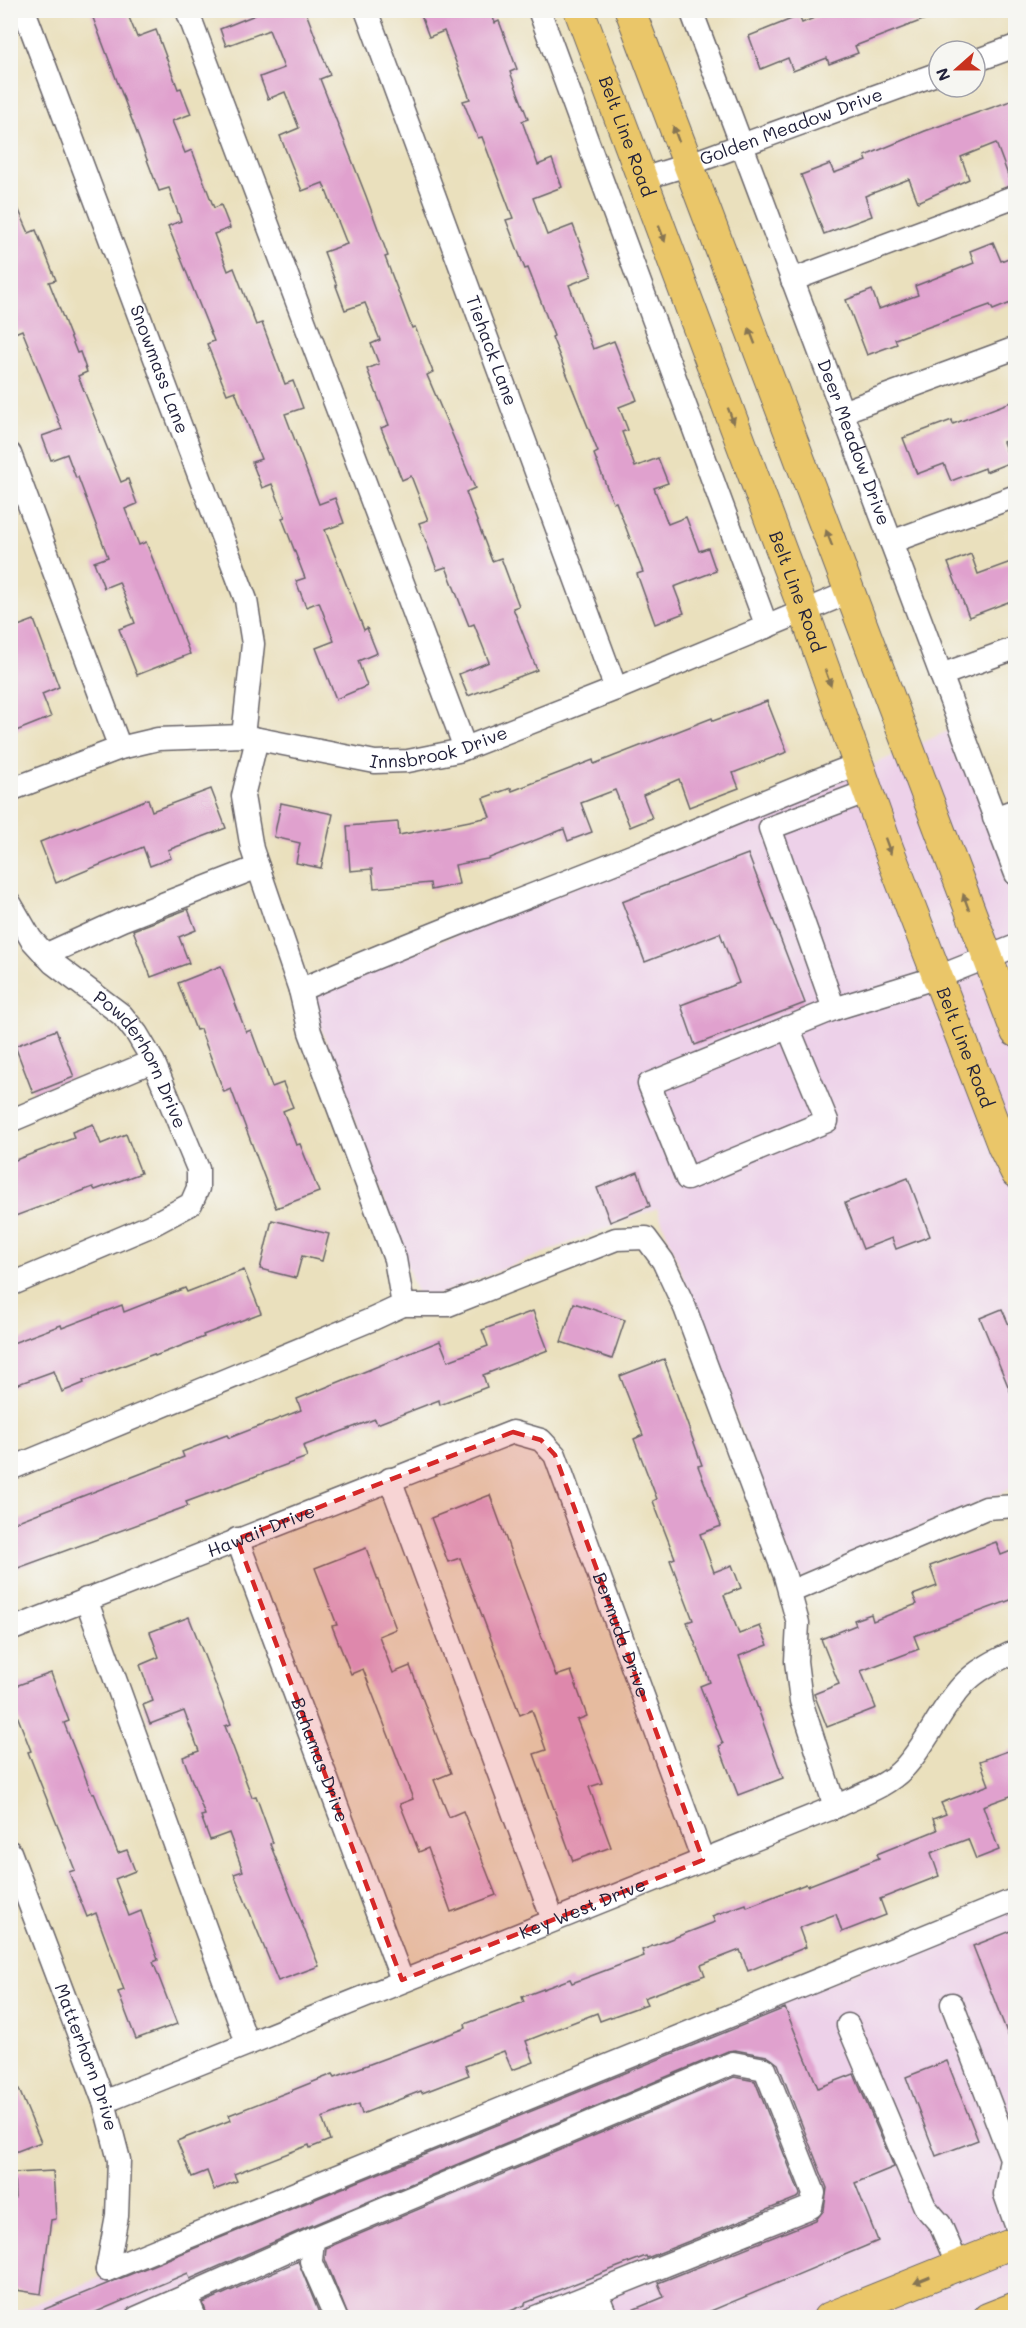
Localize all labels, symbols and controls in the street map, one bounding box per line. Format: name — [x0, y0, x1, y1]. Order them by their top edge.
north arrow — [927, 39, 987, 99]
text: N — [931, 65, 955, 84]
street label: Belt Line Road — [594, 72, 661, 200]
street label: Golden Meadow Drive — [696, 82, 886, 170]
one-way arrow — [670, 125, 680, 143]
one-way arrow — [658, 225, 667, 243]
street label: Tiehack Lane — [461, 292, 524, 409]
street label: Snowmass Lane — [125, 301, 195, 437]
one-way arrow — [747, 327, 757, 345]
street label: Deer Meadow Drive — [812, 356, 897, 529]
one-way arrow — [727, 407, 736, 425]
street label: Belt Line Road — [764, 527, 831, 655]
one-way arrow — [824, 529, 834, 547]
one-way arrow — [824, 669, 834, 687]
street label: Innsbrook Drive — [368, 720, 511, 773]
one-way arrow — [883, 837, 893, 855]
one-way arrow — [961, 893, 971, 911]
street label: Belt Line Road — [932, 983, 1000, 1111]
street label: Powderhorn Drive — [89, 985, 193, 1132]
street label: Hawaii Drive — [204, 1498, 318, 1562]
street label: Bermuda Drive — [588, 1569, 656, 1701]
street label: Bahamas Drive — [286, 1694, 355, 1825]
street label: Key West Drive — [515, 1872, 649, 1944]
street label: Matterhorn Drive — [50, 1980, 124, 2133]
one-way arrow — [913, 2275, 931, 2285]

